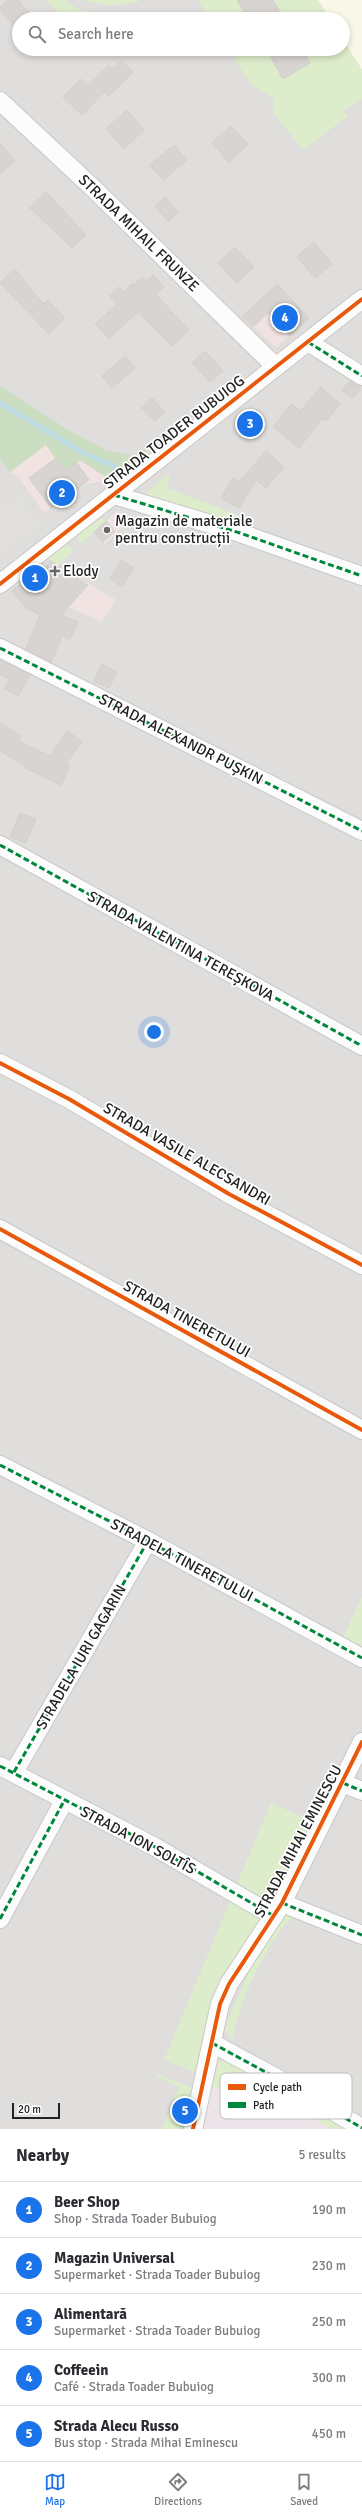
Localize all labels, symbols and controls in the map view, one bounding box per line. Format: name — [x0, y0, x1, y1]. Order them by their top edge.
search box — [12, 12, 350, 56]
icon: search — [26, 23, 48, 45]
text: Search here — [58, 25, 134, 43]
street label: STRADA MIHAIL FRUNZE — [75, 171, 203, 295]
pin: 4 — [272, 303, 298, 333]
street label: STRADA TOADER BUBUIOG — [100, 371, 248, 493]
pin: 3 — [237, 409, 263, 439]
pin: 2 — [49, 478, 75, 508]
place label: Magazin de materiale pentru construcții — [115, 512, 252, 548]
marker: Magazin de materiale pentru construcții — [102, 525, 112, 535]
place label: Elody — [63, 562, 99, 580]
pin: 1 — [22, 563, 48, 593]
marker: Elody — [50, 566, 60, 576]
street label: STRADA ALEXANDR PUȘKIN — [96, 690, 266, 788]
street label: STRADA VALENTINA TEREȘKOVA — [85, 887, 277, 1005]
your location — [144, 1022, 164, 1042]
street label: STRADA VASILE ALECSANDRI — [100, 1099, 274, 1209]
street label: STRADA TINERETULUI — [120, 1277, 254, 1361]
street label: STRADELA TINERETULUI — [108, 1515, 256, 1605]
street label: STRADELA IURI GAGARIN — [32, 1581, 130, 1733]
street label: STRADA MIHAI EMINESCU — [250, 1762, 346, 1920]
street label: STRADA ION SOLTÎS — [77, 1802, 199, 1878]
legend — [220, 2073, 352, 2119]
text: Cycle path — [253, 2081, 302, 2094]
pin: 5 — [172, 2096, 198, 2126]
text: Path — [253, 2099, 274, 2112]
scale bar — [12, 2101, 60, 2120]
text: 20 m — [18, 2103, 41, 2116]
text: Nearby — [16, 2145, 69, 2166]
text: 5 results — [298, 2147, 346, 2163]
text: Beer Shop — [54, 2193, 120, 2211]
text: 1 — [25, 2202, 33, 2218]
text: 190 m — [312, 2202, 346, 2218]
text: Shop · Strada Toader Bubuiog — [54, 2211, 217, 2227]
text: Magazin Universal — [54, 2249, 175, 2267]
text: 2 — [25, 2258, 33, 2274]
text: 230 m — [312, 2258, 346, 2274]
text: Supermarket · Strada Toader Bubuiog — [54, 2267, 260, 2283]
text: Alimentară — [54, 2305, 127, 2323]
text: 3 — [25, 2314, 33, 2330]
text: 250 m — [312, 2314, 346, 2330]
text: Supermarket · Strada Toader Bubuiog — [54, 2323, 260, 2339]
text: Coffeein — [54, 2361, 108, 2379]
text: 4 — [25, 2370, 33, 2386]
text: 300 m — [312, 2370, 346, 2386]
text: Café · Strada Toader Bubuiog — [54, 2379, 214, 2395]
text: Strada Alecu Russo — [54, 2417, 179, 2435]
text: 5 — [25, 2426, 33, 2442]
text: 450 m — [312, 2426, 346, 2442]
text: Bus stop · Strada Mihai Eminescu — [54, 2435, 238, 2451]
tab: Map — [44, 2471, 66, 2508]
tab: Directions — [154, 2471, 202, 2508]
tab: Saved — [290, 2471, 318, 2508]

